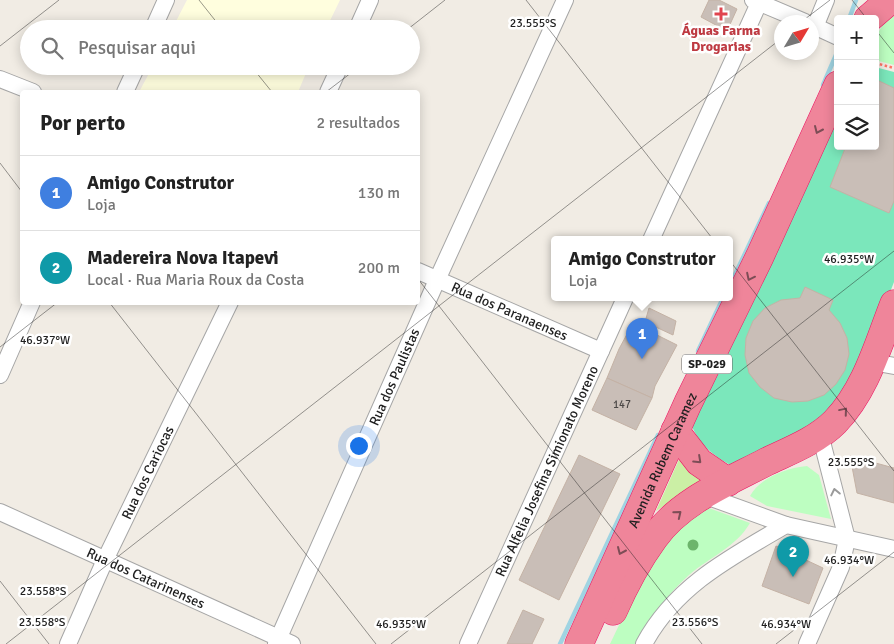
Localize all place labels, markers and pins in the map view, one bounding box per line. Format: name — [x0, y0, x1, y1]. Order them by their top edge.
marker: Águas Farma Drogarias — [715, 8, 727, 20]
place label: Águas Farma Drogarias — [682, 22, 760, 55]
pin: 1 — [626, 318, 658, 359]
pin: 2 — [777, 536, 809, 577]

